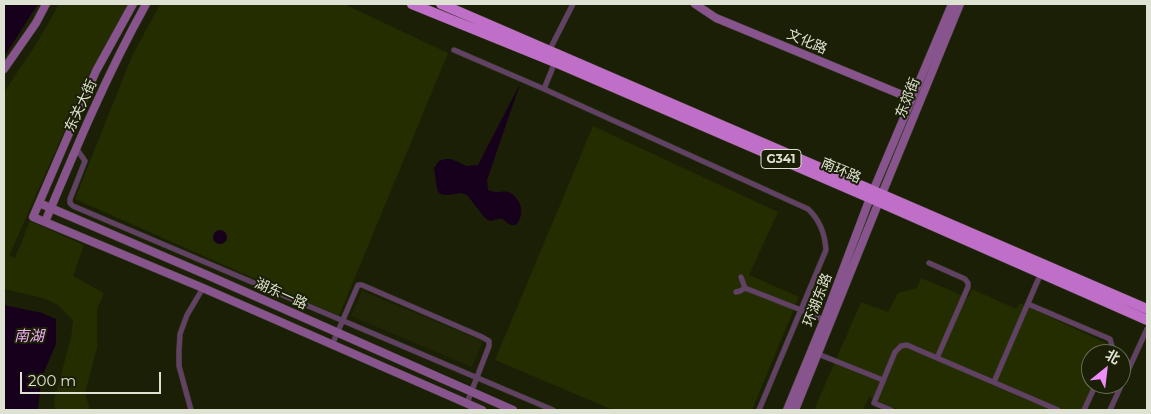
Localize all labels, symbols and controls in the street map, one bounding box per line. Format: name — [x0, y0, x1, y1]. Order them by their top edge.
street label: 文化路 — [784, 26, 830, 58]
street label: 东郊街 — [892, 75, 924, 121]
street label: 东关大街 — [62, 77, 100, 135]
road number: G341 — [761, 150, 801, 168]
street label: 南环路 — [818, 155, 864, 187]
street label: 环湖东路 — [800, 271, 836, 329]
street label: 湖东一路 — [252, 275, 310, 313]
water label: 南湖 — [14, 328, 44, 346]
north arrow — [1081, 344, 1131, 394]
text: 北 — [1102, 345, 1123, 368]
scale bar — [22, 362, 164, 394]
text: 200 m — [28, 371, 76, 390]

